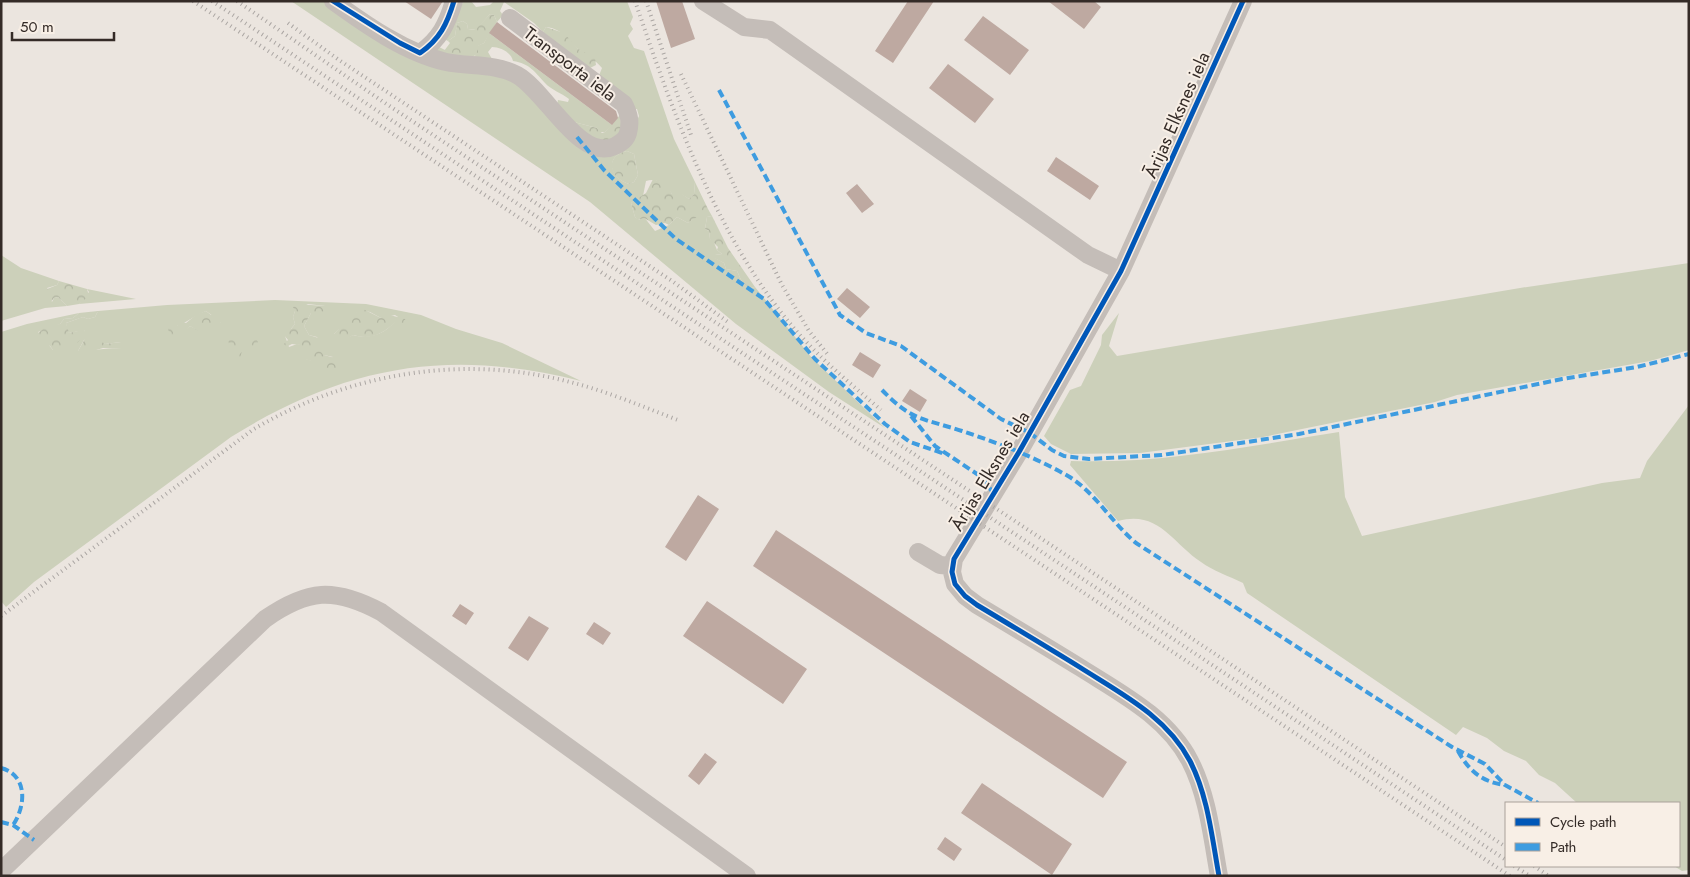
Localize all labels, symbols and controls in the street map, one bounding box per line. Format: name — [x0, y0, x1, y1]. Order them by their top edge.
scale bar — [12, 10, 115, 42]
text: 50 m — [20, 16, 54, 38]
street label: Transporta iela — [518, 21, 622, 107]
street label: Ārijas Elksnes iela — [1137, 48, 1217, 182]
street label: Ārijas Elksnes iela — [944, 406, 1036, 536]
legend — [1505, 802, 1680, 867]
text: Cycle path — [1550, 811, 1617, 833]
text: Path — [1550, 836, 1576, 858]

